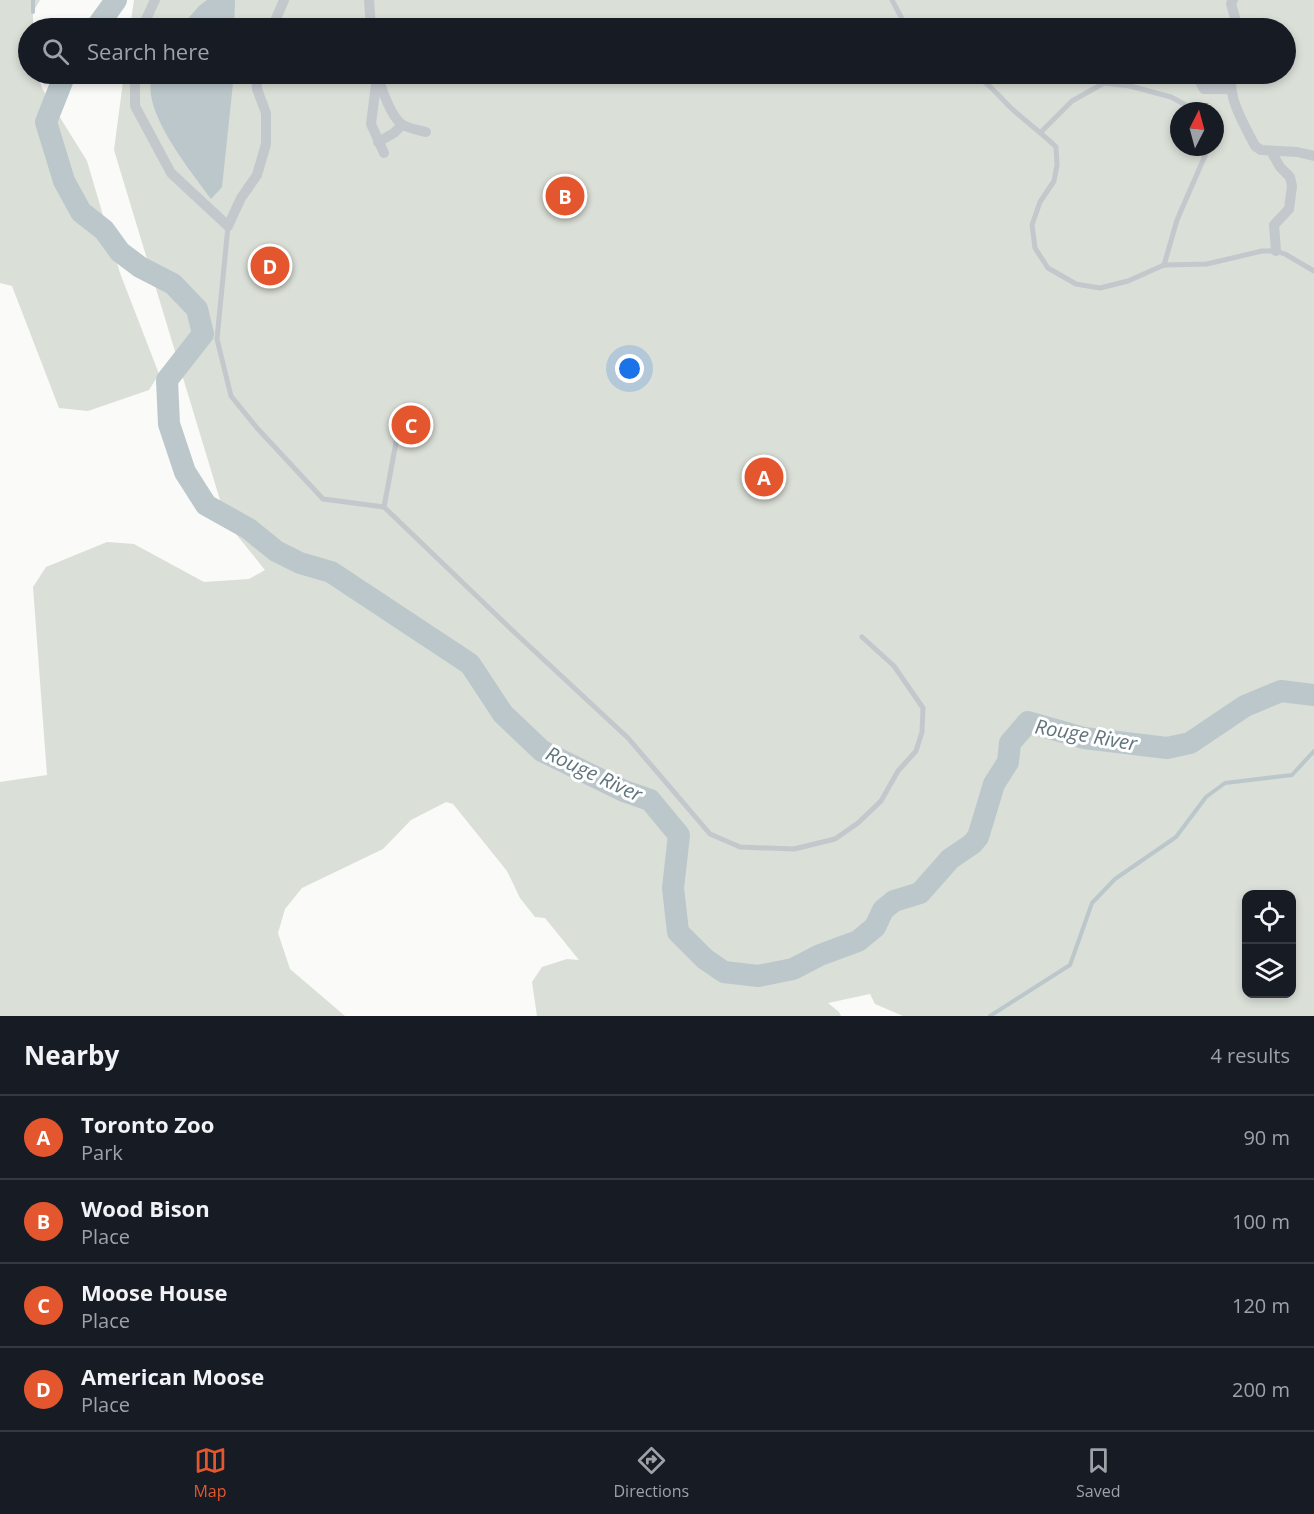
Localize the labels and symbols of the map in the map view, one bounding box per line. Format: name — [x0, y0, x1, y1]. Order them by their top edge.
north arrow — [1170, 102, 1224, 156]
pin: B — [546, 174, 584, 218]
pin: D — [250, 244, 290, 288]
your location — [615, 354, 644, 383]
pin: C — [392, 402, 430, 448]
pin: A — [744, 454, 783, 500]
water label: Rouge River — [1033, 712, 1140, 757]
water label: Rouge River — [542, 739, 648, 808]

